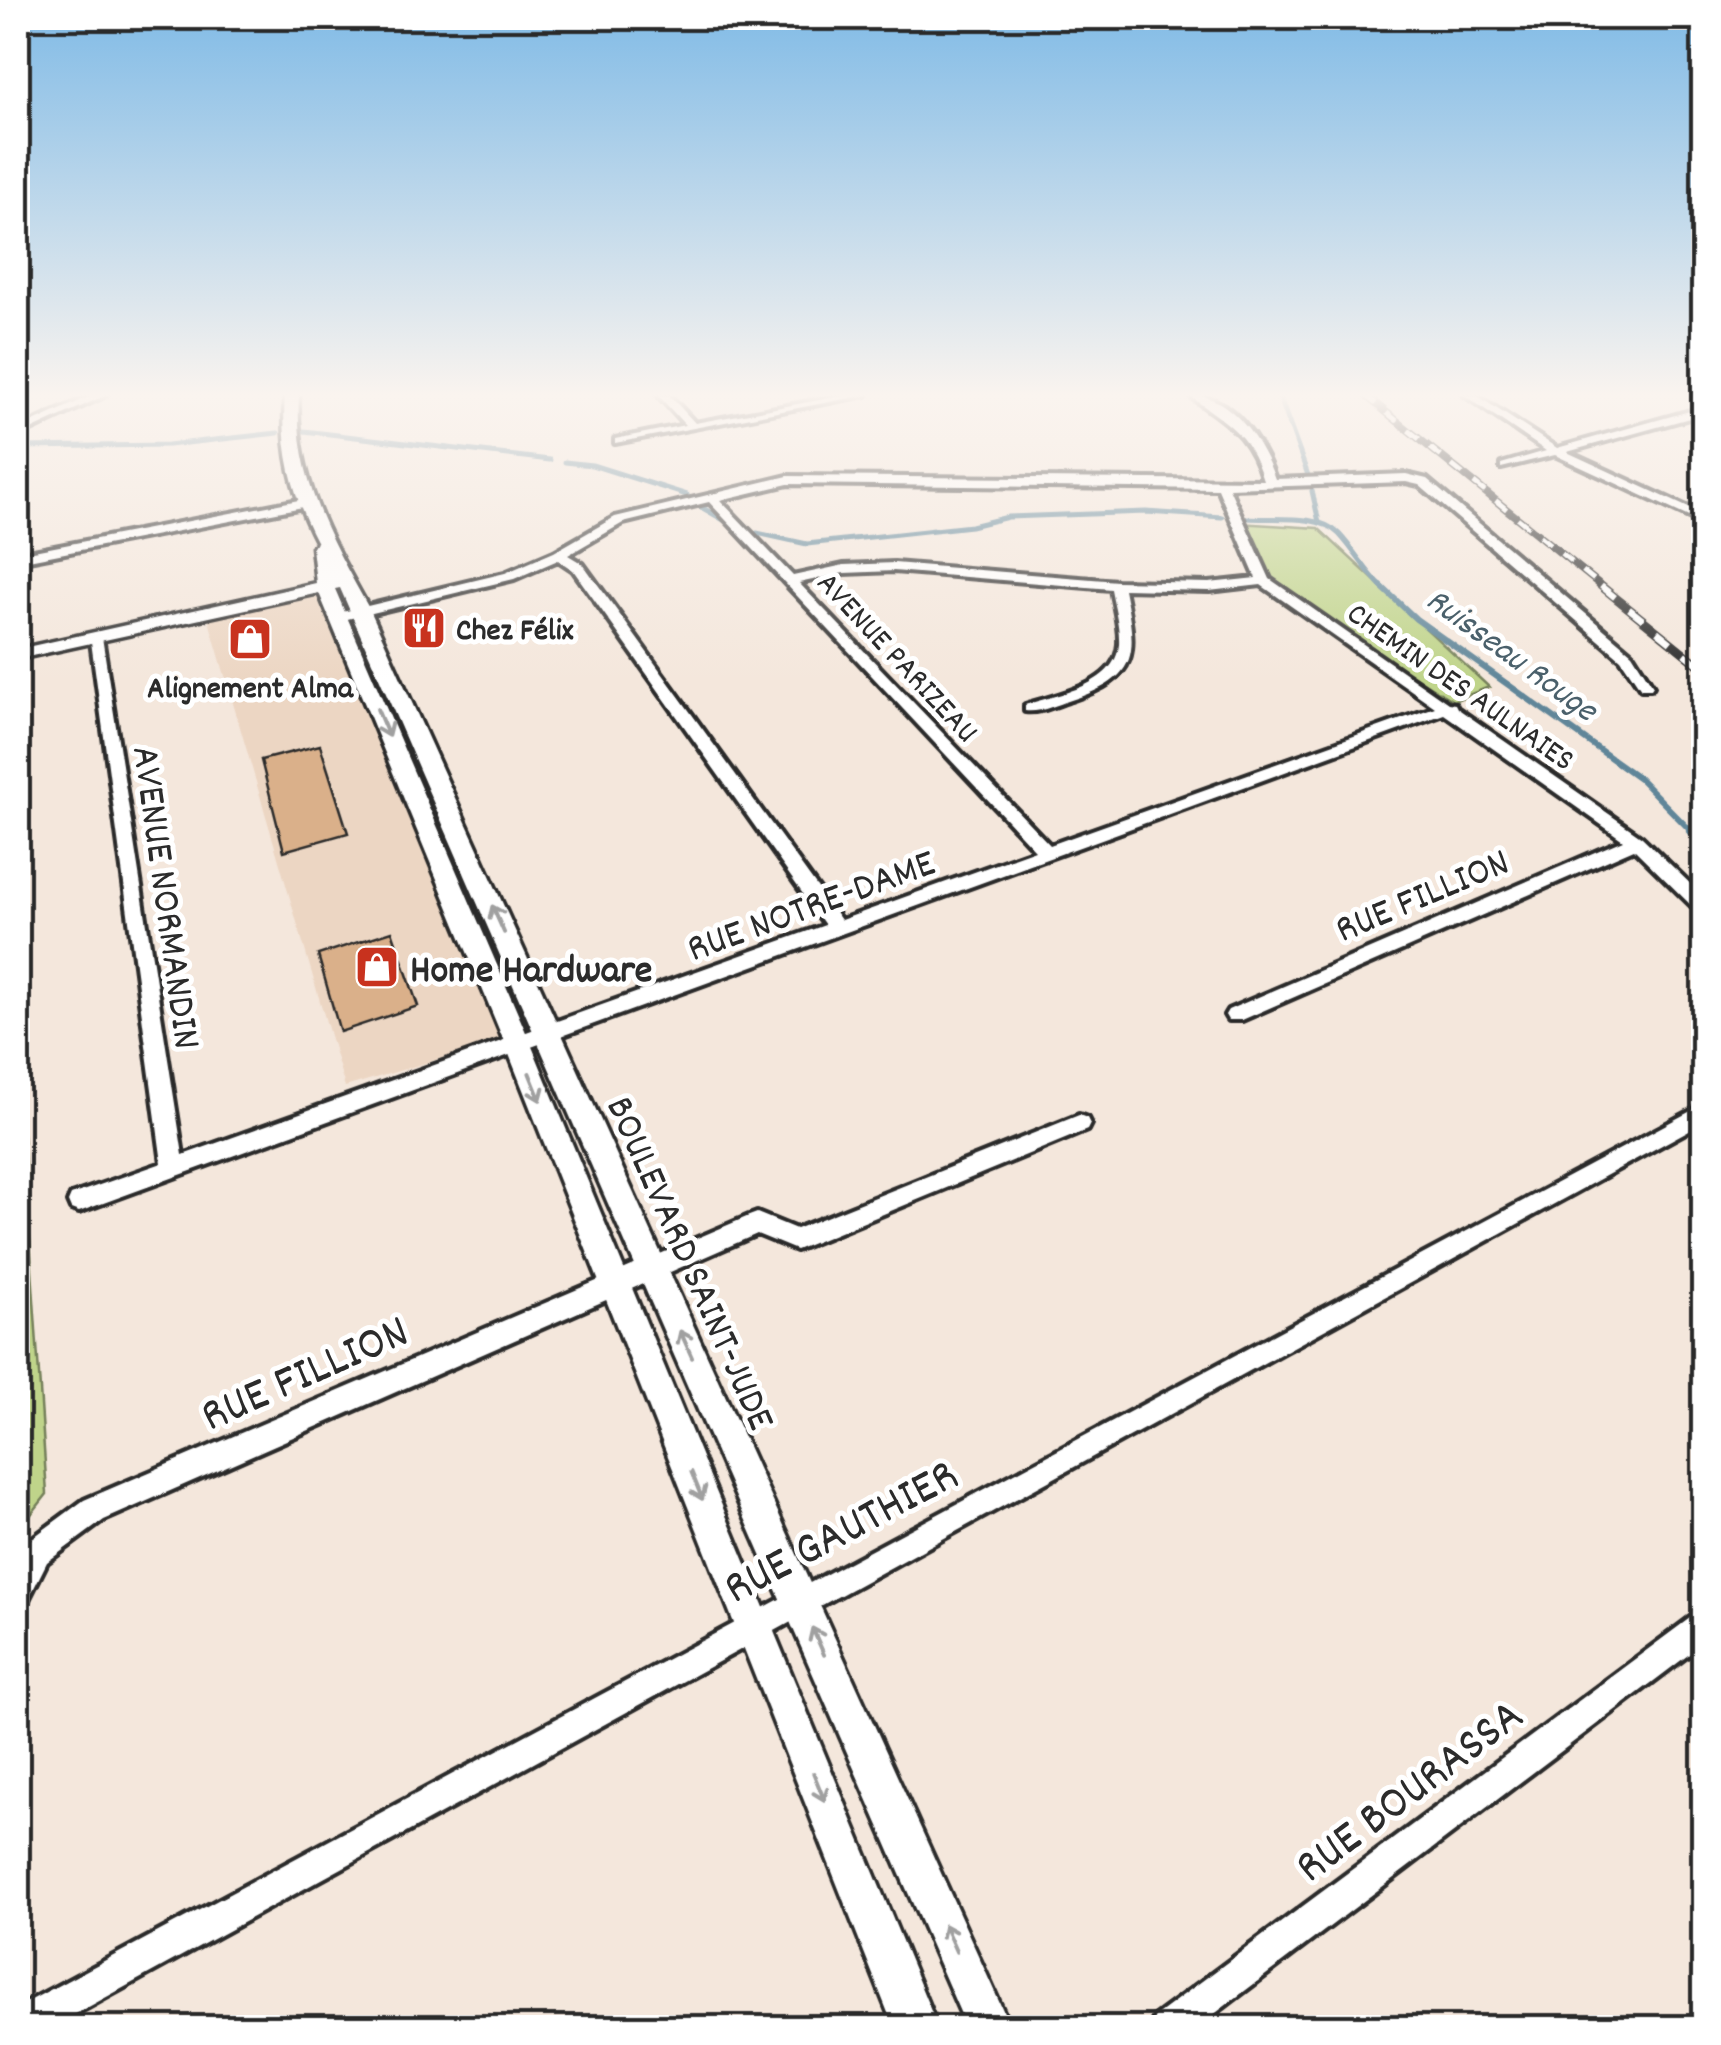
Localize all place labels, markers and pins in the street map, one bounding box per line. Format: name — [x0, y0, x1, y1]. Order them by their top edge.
restaurant icon: Chez Félix — [401, 605, 447, 651]
place label: Chez Félix — [456, 610, 574, 656]
shop icon: Alignement Alma — [227, 616, 273, 662]
place label: Alignement Alma — [147, 668, 354, 714]
shop icon: Home Hardware — [354, 944, 400, 990]
place label: Home Hardware — [410, 945, 652, 1002]

